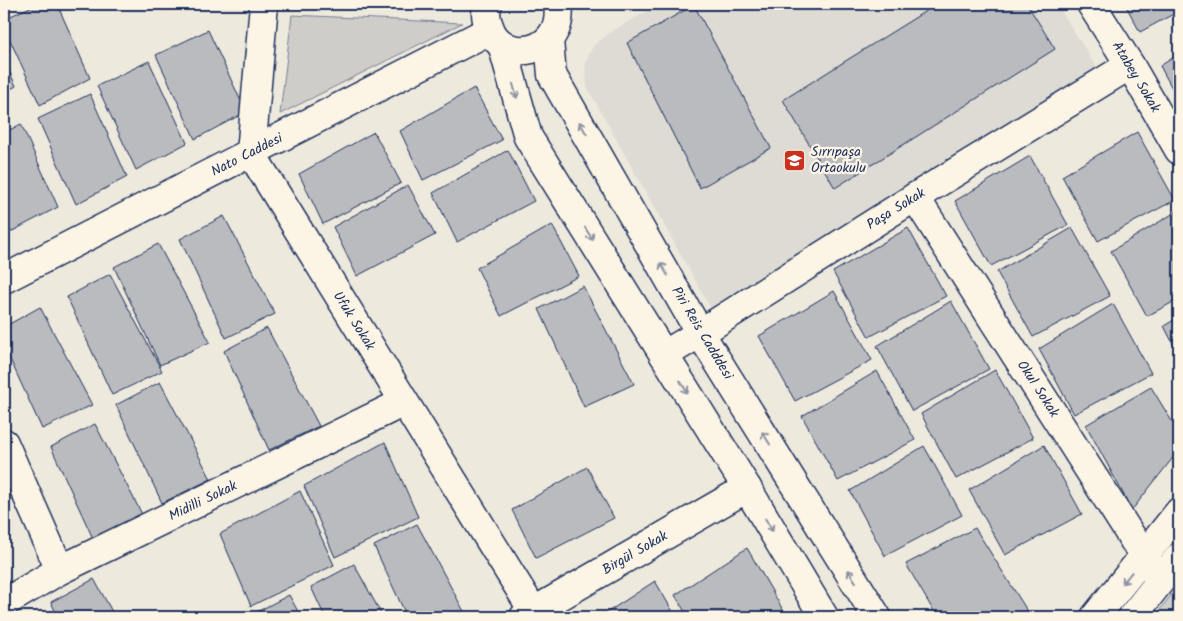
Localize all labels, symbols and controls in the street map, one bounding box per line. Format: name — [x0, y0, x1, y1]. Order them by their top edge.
street label: Atabey Sokak — [1106, 37, 1166, 117]
one-way arrow — [511, 83, 520, 99]
one-way arrow — [577, 122, 587, 136]
street label: Nato Caddesi — [207, 127, 287, 182]
place label: Sırrıpaşa Ortaokulu — [811, 141, 866, 179]
school or university icon: Sırrıpaşa Ortaokulu — [783, 148, 807, 172]
street label: Paşa Sokak — [862, 182, 930, 236]
one-way arrow — [584, 227, 594, 241]
one-way arrow — [658, 262, 668, 277]
street label: Piri Reis Cadddesi — [665, 282, 739, 384]
street label: Ufuk Sokak — [327, 287, 381, 355]
street label: Okul Sokak — [1011, 356, 1065, 422]
one-way arrow — [679, 380, 689, 394]
one-way arrow — [760, 431, 771, 445]
street label: Midilli Sokak — [165, 475, 241, 527]
one-way arrow — [765, 518, 775, 532]
street label: Birgül Sokak — [598, 525, 672, 581]
one-way arrow — [846, 569, 856, 583]
one-way arrow — [1121, 571, 1132, 584]

